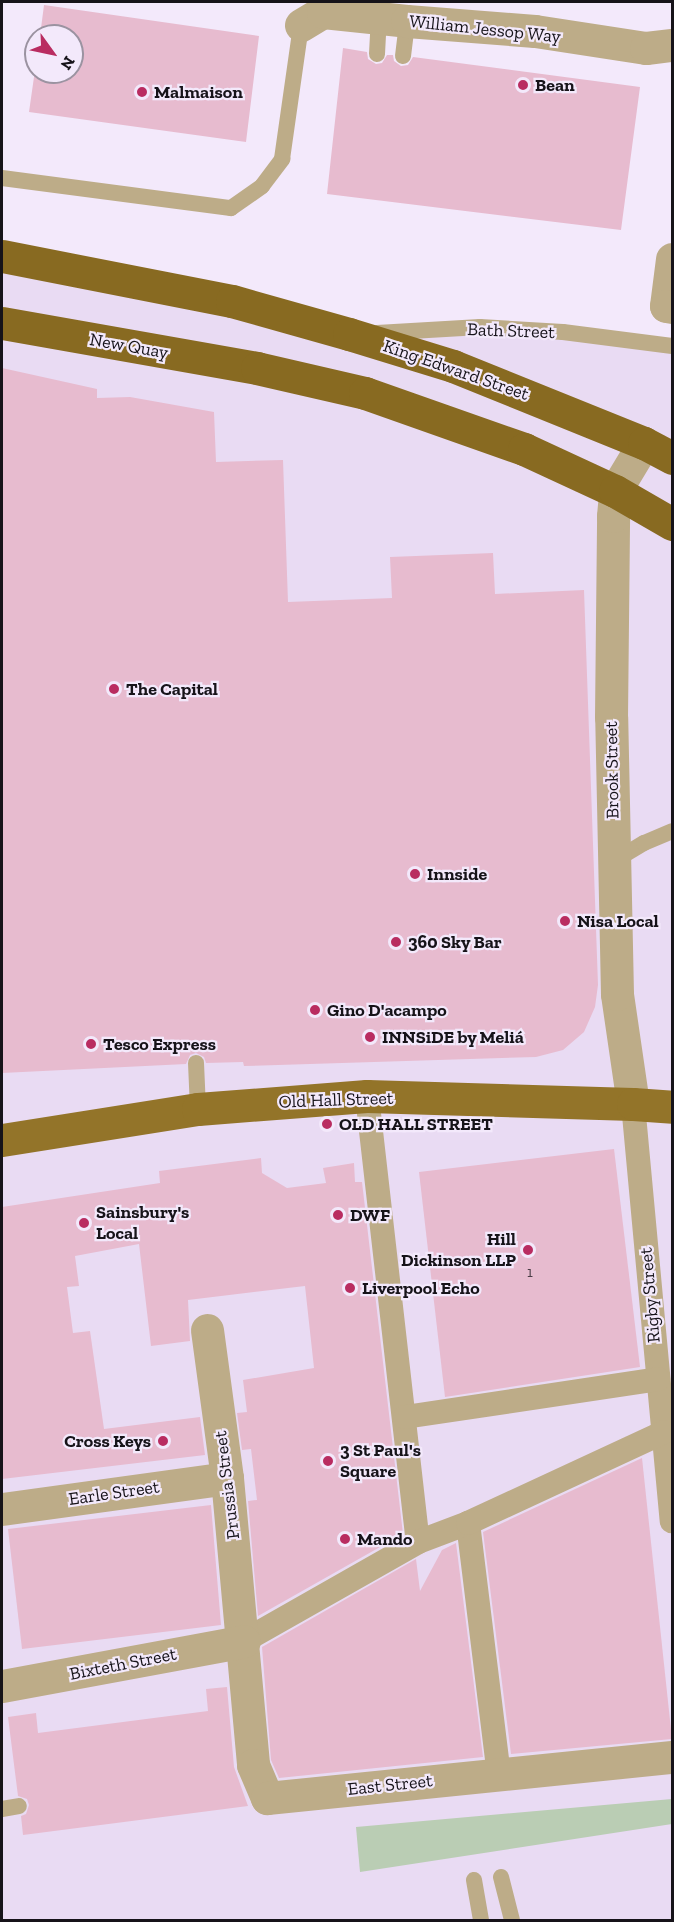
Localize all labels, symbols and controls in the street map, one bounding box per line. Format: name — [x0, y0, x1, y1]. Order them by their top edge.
street label: William Jessop Way — [408, 10, 562, 48]
north arrow — [24, 24, 84, 84]
text: N — [57, 53, 79, 73]
place label: Bean — [535, 74, 575, 96]
marker: Bean — [516, 78, 530, 92]
place label: Malmaison — [154, 81, 243, 103]
marker: Malmaison — [135, 85, 149, 99]
street label: Bath Street — [467, 319, 555, 343]
street label: New Quay — [88, 328, 170, 364]
street label: King Edward Street — [380, 335, 532, 405]
place label: The Capital — [126, 678, 218, 700]
marker: The Capital — [107, 682, 121, 696]
street label: Brook Street — [600, 721, 624, 819]
place label: Innside — [427, 863, 487, 885]
marker: Innside — [408, 867, 422, 881]
place label: Nisa Local — [577, 910, 659, 932]
marker: Nisa Local — [558, 914, 572, 928]
place label: 360 Sky Bar — [408, 931, 502, 953]
marker: 360 Sky Bar — [389, 935, 403, 949]
place label: Gino D'acampo — [327, 999, 447, 1021]
marker: Gino D'acampo — [308, 1003, 322, 1017]
place label: INNSiDE by Meliá — [382, 1026, 524, 1048]
marker: INNSiDE by Meliá — [363, 1030, 377, 1044]
place label: Tesco Express — [103, 1033, 216, 1055]
marker: Tesco Express — [84, 1037, 98, 1051]
street label: Old Hall Street — [278, 1087, 394, 1113]
place label: OLD HALL STREET — [339, 1113, 493, 1135]
marker: OLD HALL STREET — [320, 1117, 334, 1131]
place label: Sainsbury's Local — [96, 1202, 189, 1244]
place label: DWF — [350, 1204, 390, 1226]
marker: DWF — [331, 1208, 345, 1222]
marker: Sainsbury's Local — [77, 1216, 91, 1230]
place label: Hill Dickinson LLP — [401, 1229, 516, 1272]
marker: Hill Dickinson LLP — [521, 1243, 535, 1257]
street label: Rigby Street — [635, 1246, 665, 1344]
house number: 1 — [527, 1264, 533, 1282]
place label: Liverpool Echo — [362, 1277, 480, 1299]
marker: Liverpool Echo — [343, 1281, 357, 1295]
place label: Cross Keys — [64, 1430, 151, 1452]
street label: Prussia Street — [210, 1430, 244, 1540]
marker: Cross Keys — [156, 1434, 170, 1448]
place label: 3 St Paul's Square — [340, 1440, 421, 1482]
marker: 3 St Paul's Square — [321, 1454, 335, 1468]
street label: Earle Street — [67, 1476, 161, 1510]
place label: Mando — [357, 1528, 413, 1550]
marker: Mando — [338, 1532, 352, 1546]
street label: Bixteth Street — [68, 1643, 178, 1685]
street label: East Street — [346, 1770, 434, 1800]

